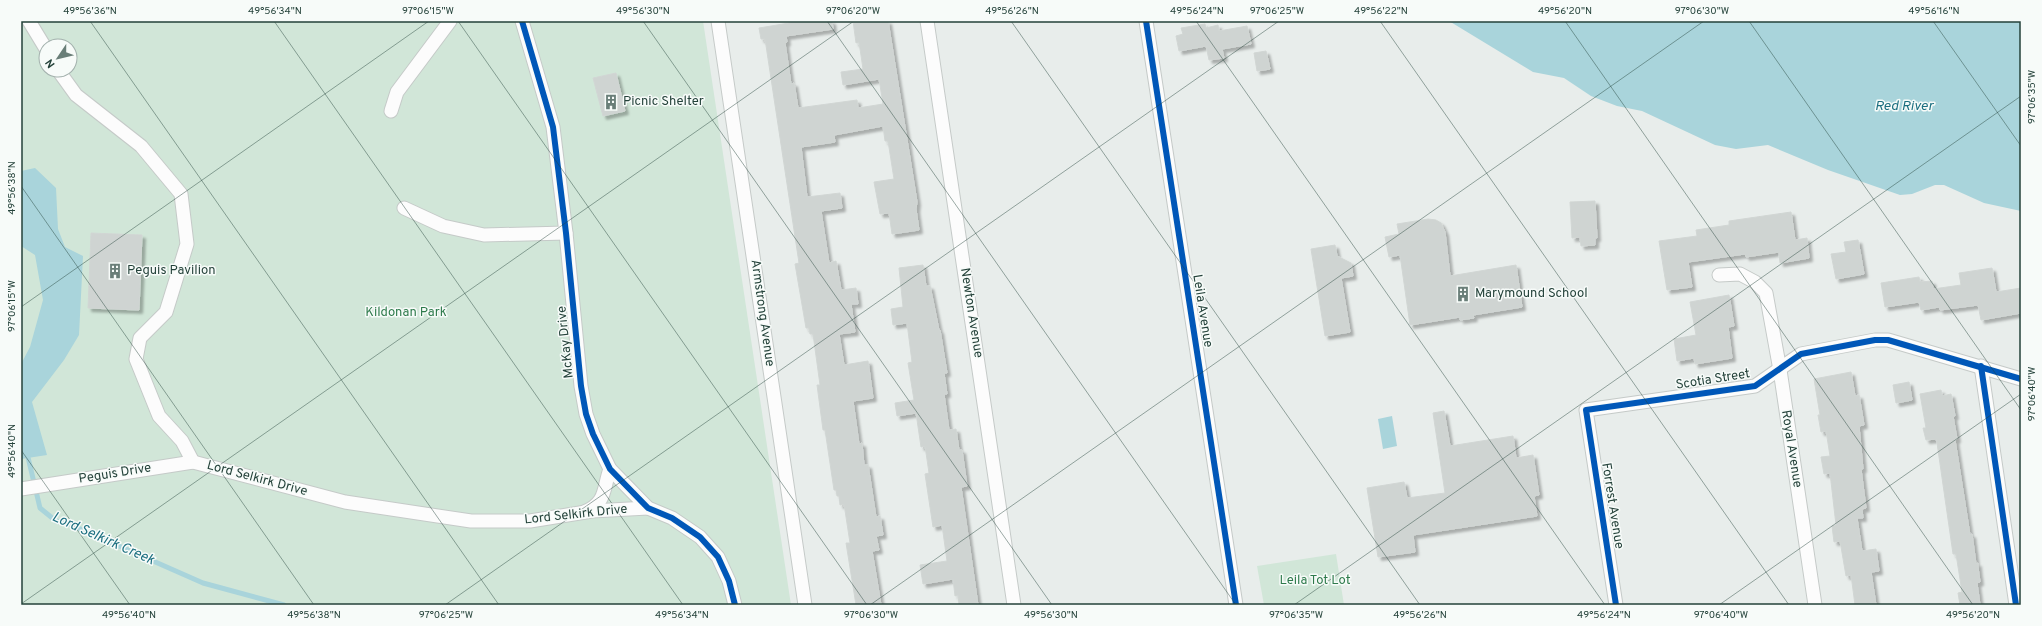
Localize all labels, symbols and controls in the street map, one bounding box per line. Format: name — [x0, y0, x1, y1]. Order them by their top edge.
text: 49°56'36"N — [63, 5, 117, 18]
text: 49°56'34"N — [248, 5, 302, 18]
text: 97°06'15"W — [402, 5, 454, 18]
text: 49°56'30"N — [616, 5, 670, 18]
text: 97°06'20"W — [826, 5, 880, 18]
text: 49°56'26"N — [985, 5, 1039, 18]
text: 49°56'24"N — [1170, 5, 1224, 18]
text: 97°06'25"W — [1250, 5, 1304, 18]
text: 49°56'22"N — [1354, 5, 1408, 18]
text: 49°56'20"N — [1538, 5, 1592, 18]
text: 97°06'30"W — [1675, 5, 1729, 18]
text: 49°56'16"N — [1908, 5, 1960, 18]
north arrow — [38, 38, 78, 78]
text: N — [43, 56, 59, 70]
text: 97°06'35"W — [2026, 70, 2039, 124]
building icon: Picnic Shelter — [602, 93, 620, 111]
place label: Picnic Shelter — [623, 94, 704, 110]
water label: Red River — [1875, 98, 1935, 115]
text: 49°56'38"N — [6, 161, 19, 215]
street label: Armstrong Avenue — [747, 258, 777, 368]
building icon: Peguis Pavilion — [106, 262, 124, 280]
place label: Peguis Pavilion — [127, 263, 215, 279]
street label: Newton Avenue — [956, 267, 986, 359]
street label: Leila Avenue — [1188, 273, 1216, 349]
text: 97°06'15"W — [6, 280, 19, 332]
building icon: Marymound School — [1454, 285, 1472, 303]
place label: Marymound School — [1475, 286, 1588, 302]
park label: Kildonan Park — [365, 305, 447, 321]
street label: McKay Drive — [554, 305, 578, 379]
street label: Scotia Street — [1675, 366, 1751, 394]
text: 97°06'40"W — [2026, 367, 2039, 421]
street label: Royal Avenue — [1777, 409, 1805, 489]
text: 49°56'40"N — [6, 424, 19, 478]
street label: Lord Selkirk Drive — [205, 458, 309, 500]
street label: Peguis Drive — [78, 460, 152, 488]
street label: Forrest Avenue — [1597, 462, 1627, 550]
street label: Lord Selkirk Drive — [524, 502, 628, 528]
water label: Lord Selkirk Creek — [49, 509, 158, 570]
park label: Leila Tot Lot — [1279, 573, 1351, 589]
text: 49°56'40"N — [102, 609, 156, 622]
text: 49°56'38"N — [287, 609, 341, 622]
text: 97°06'25"W — [419, 609, 473, 622]
text: 49°56'34"N — [655, 609, 709, 622]
text: 97°06'30"W — [844, 609, 898, 622]
text: 49°56'30"N — [1024, 609, 1078, 622]
text: 97°06'35"W — [1269, 609, 1323, 622]
text: 49°56'26"N — [1393, 609, 1447, 622]
text: 49°56'24"N — [1577, 609, 1631, 622]
text: 97°06'40"W — [1694, 609, 1748, 622]
text: 49°56'20"N — [1946, 609, 2000, 622]

